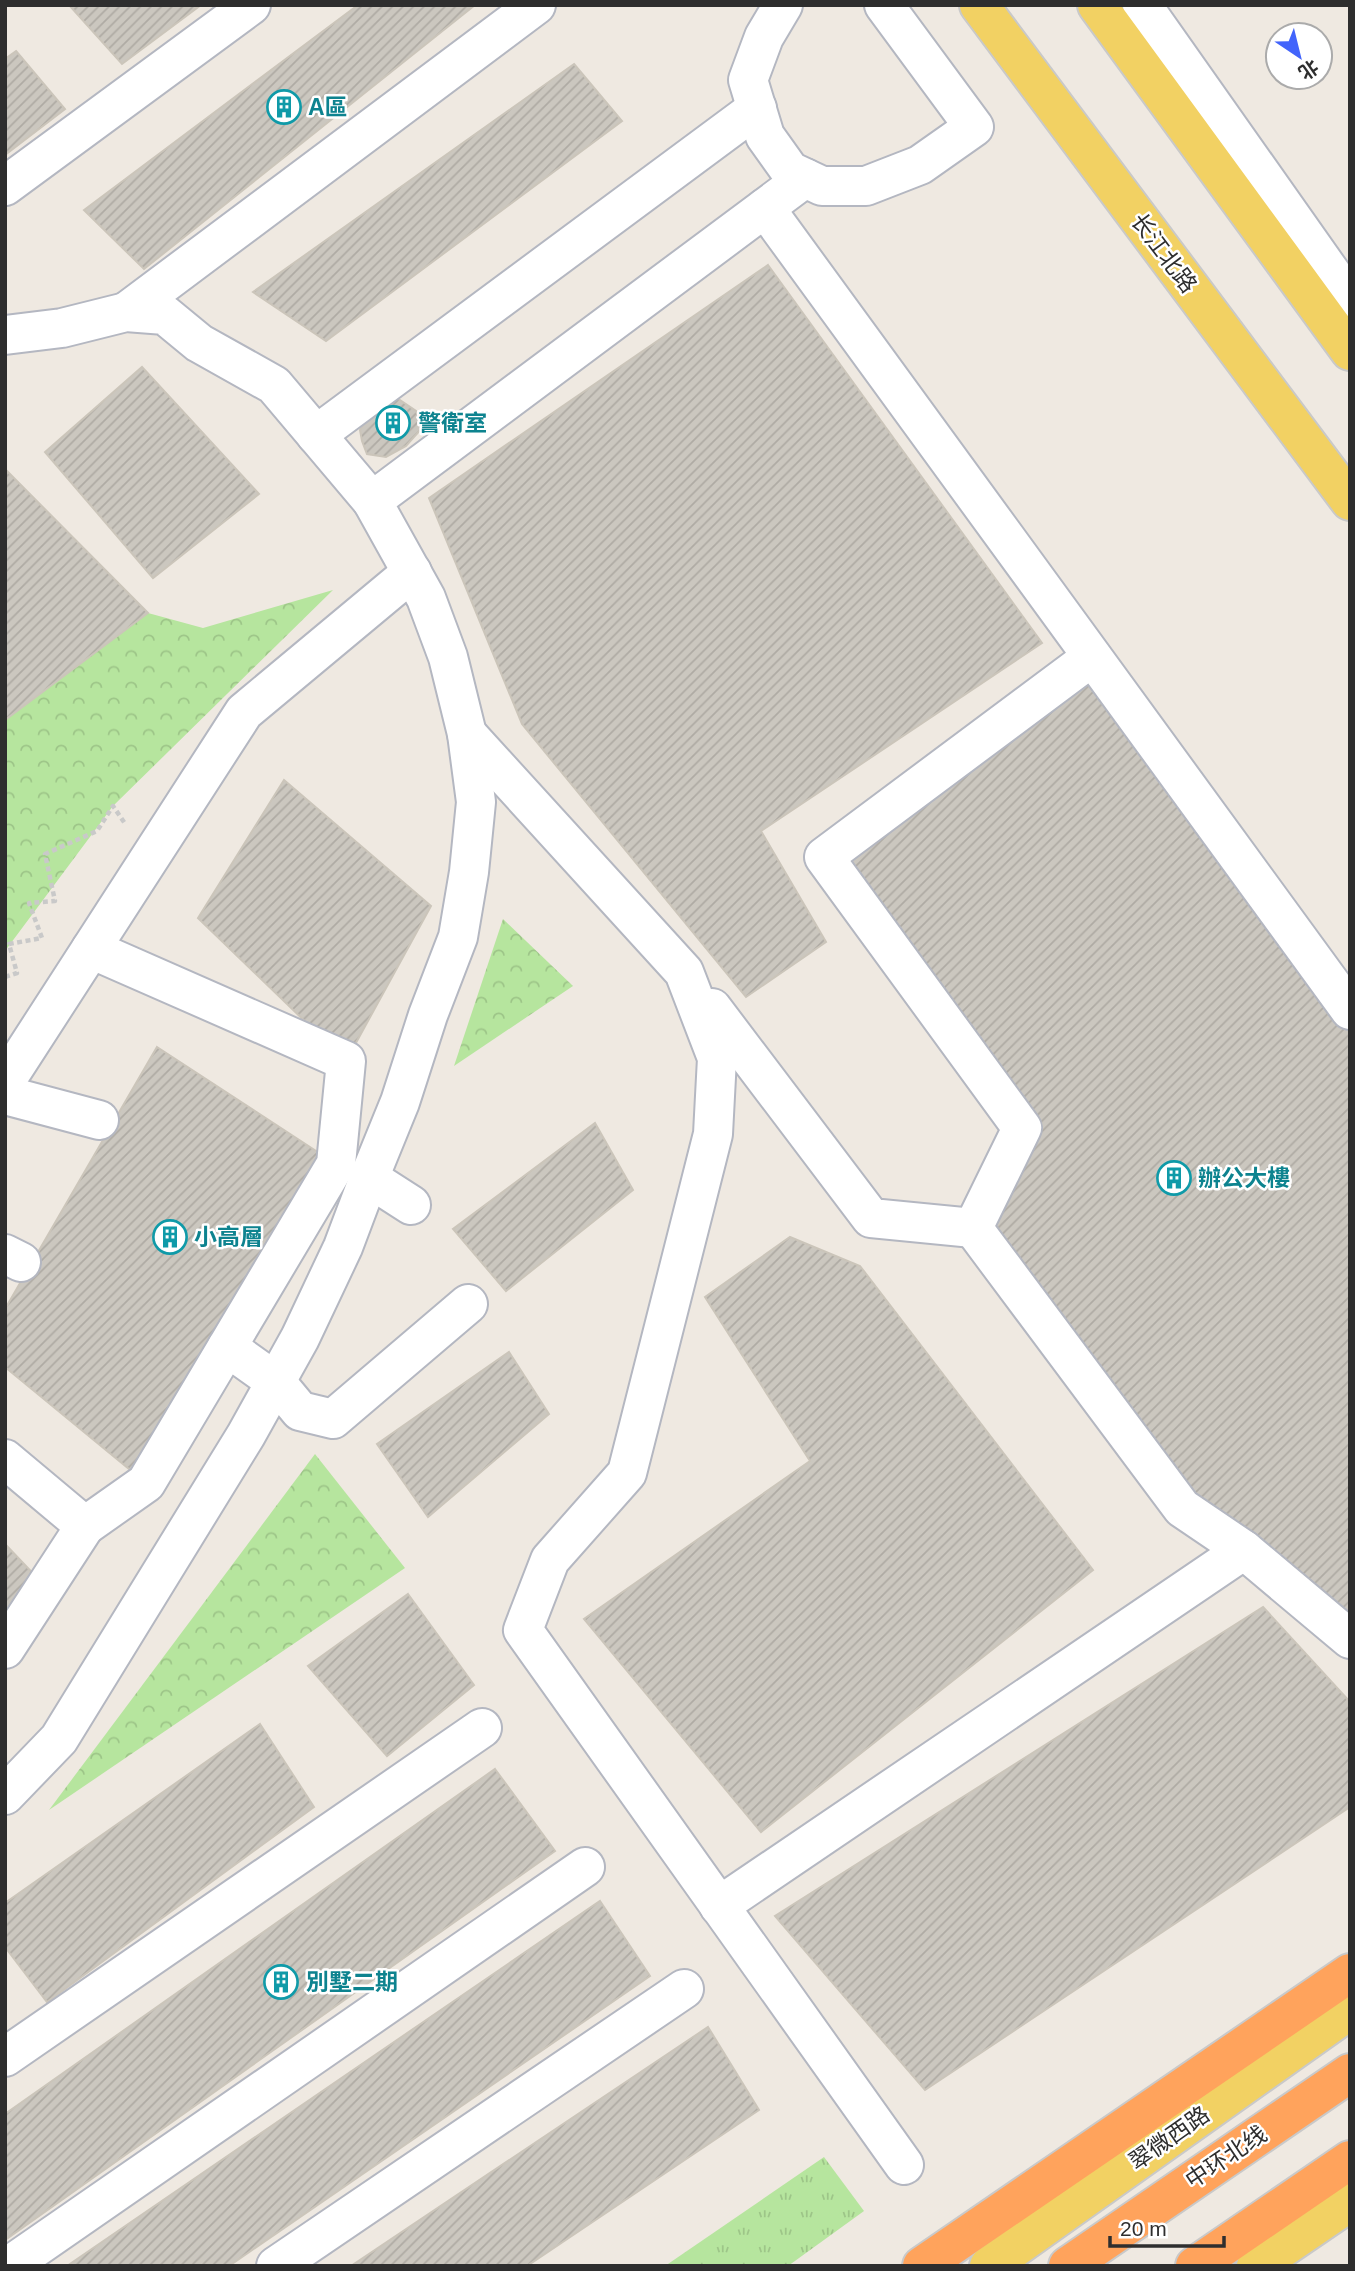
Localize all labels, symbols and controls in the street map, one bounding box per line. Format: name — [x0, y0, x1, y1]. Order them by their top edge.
north arrow — [1264, 21, 1334, 91]
text: 北 — [1295, 55, 1322, 84]
building icon: A區 — [265, 88, 303, 126]
place label: A區 — [308, 94, 348, 120]
street label: 长江北路 — [1126, 208, 1202, 298]
building icon: 警衛室 — [374, 404, 412, 442]
place label: 警衛室 — [418, 410, 487, 436]
building icon: 辦公大樓 — [1155, 1159, 1193, 1197]
place label: 辦公大樓 — [1198, 1165, 1290, 1191]
building icon: 小高層 — [151, 1218, 189, 1256]
place label: 小高層 — [194, 1224, 263, 1250]
building icon: 別墅二期 — [262, 1963, 300, 2001]
place label: 別墅二期 — [306, 1969, 398, 1995]
street label: 翠微西路 — [1124, 2101, 1214, 2175]
street label: 中环北线 — [1181, 2120, 1271, 2194]
scale bar — [1110, 2204, 1224, 2248]
text: 20 m — [1120, 2217, 1167, 2240]

